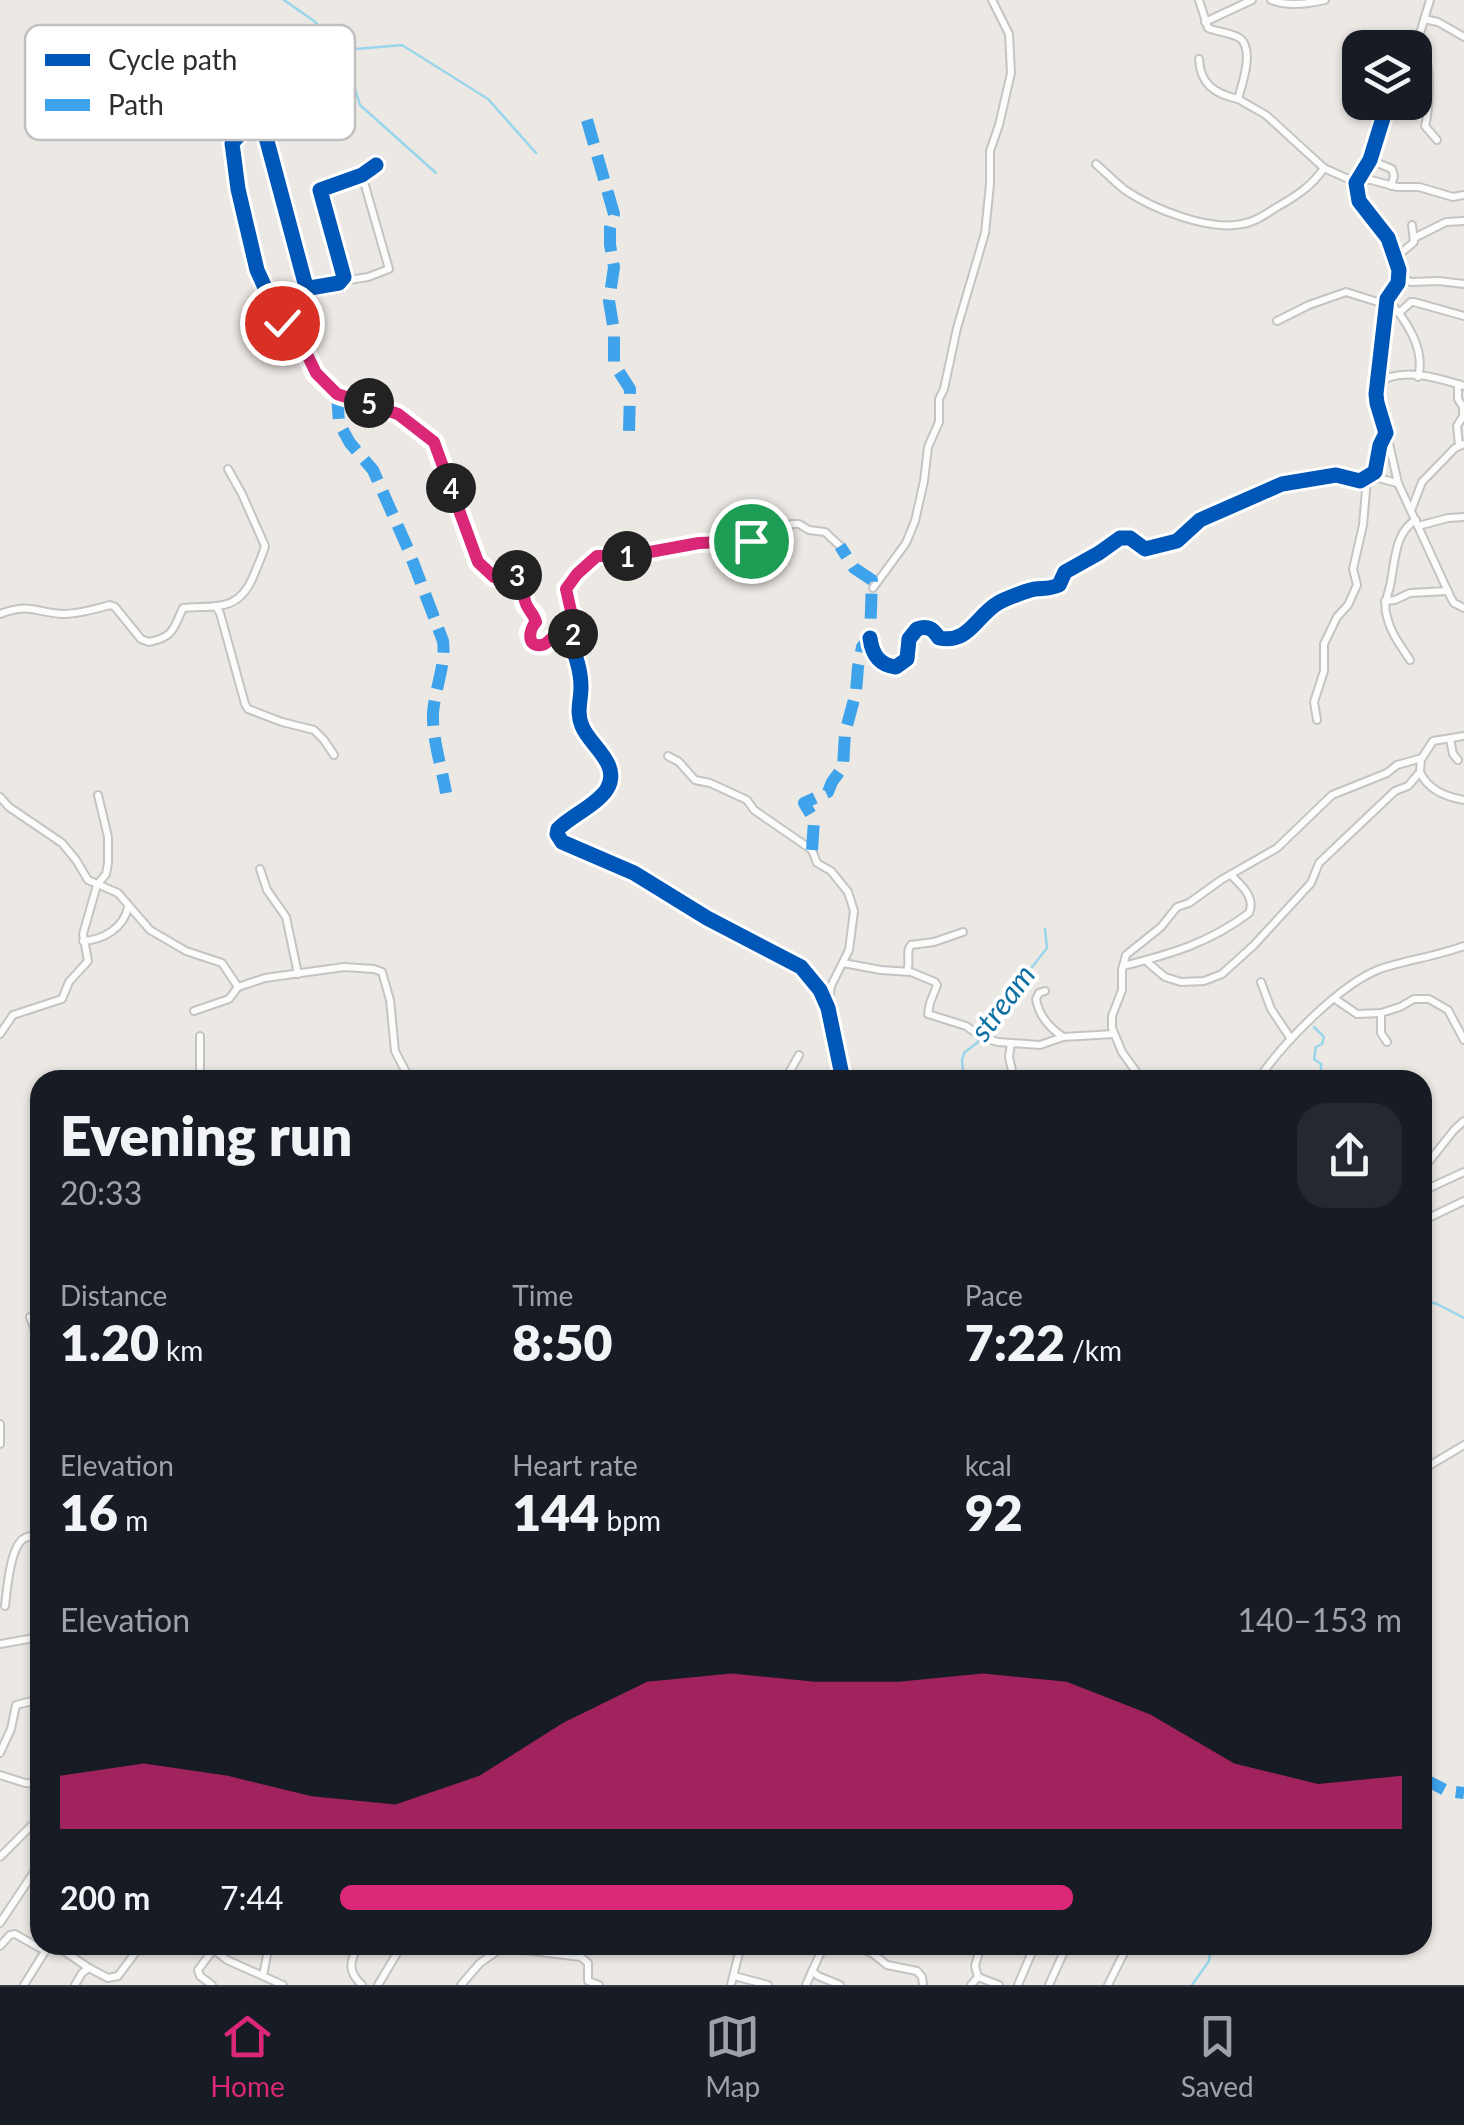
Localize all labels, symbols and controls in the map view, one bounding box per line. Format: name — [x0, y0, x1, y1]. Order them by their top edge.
legend — [25, 25, 355, 140]
map controls — [1342, 30, 1432, 120]
button: layers — [1342, 30, 1432, 120]
text: Cycle path — [108, 42, 237, 76]
text: Path — [108, 87, 164, 121]
pin — [240, 281, 325, 366]
icon: check — [255, 296, 310, 351]
pin: 5 — [344, 378, 394, 428]
text: 5 — [361, 386, 377, 420]
pin: 4 — [426, 463, 476, 513]
text: 4 — [443, 471, 459, 505]
pin — [709, 499, 794, 584]
icon: arrive — [724, 514, 779, 569]
pin: 1 — [602, 531, 652, 581]
text: 1 — [619, 539, 635, 573]
pin: 3 — [492, 550, 542, 600]
text: 3 — [509, 558, 525, 592]
pin: 2 — [548, 609, 598, 659]
text: 2 — [565, 617, 581, 651]
water label: stream — [961, 957, 1042, 1048]
text: Evening run — [60, 1102, 352, 1168]
button: share — [1297, 1103, 1402, 1208]
text: 20:33 — [60, 1173, 142, 1212]
text: Distance — [60, 1278, 167, 1312]
text: Time — [512, 1278, 573, 1312]
text: Pace — [965, 1278, 1023, 1312]
text: 1.20 — [60, 1312, 159, 1372]
text: 8:50 — [512, 1312, 613, 1372]
text: 7:22 — [965, 1312, 1065, 1372]
text: km — [159, 1333, 203, 1367]
text: /km — [1065, 1333, 1122, 1367]
text: Elevation — [60, 1448, 174, 1482]
text: Heart rate — [512, 1448, 638, 1482]
text: kcal — [965, 1448, 1012, 1482]
text: 16 — [60, 1482, 118, 1542]
text: 144 — [512, 1482, 599, 1542]
text: 92 — [965, 1482, 1023, 1542]
text: m — [118, 1503, 148, 1537]
text: bpm — [599, 1503, 661, 1537]
text: Elevation — [60, 1600, 190, 1639]
text: 140–153 m — [1238, 1600, 1402, 1639]
text: 200 m — [60, 1878, 150, 1917]
text: 7:44 — [220, 1878, 284, 1917]
tab: Home — [210, 2009, 285, 2103]
tab: Map — [705, 2009, 760, 2103]
tab: Saved — [1181, 2009, 1254, 2103]

